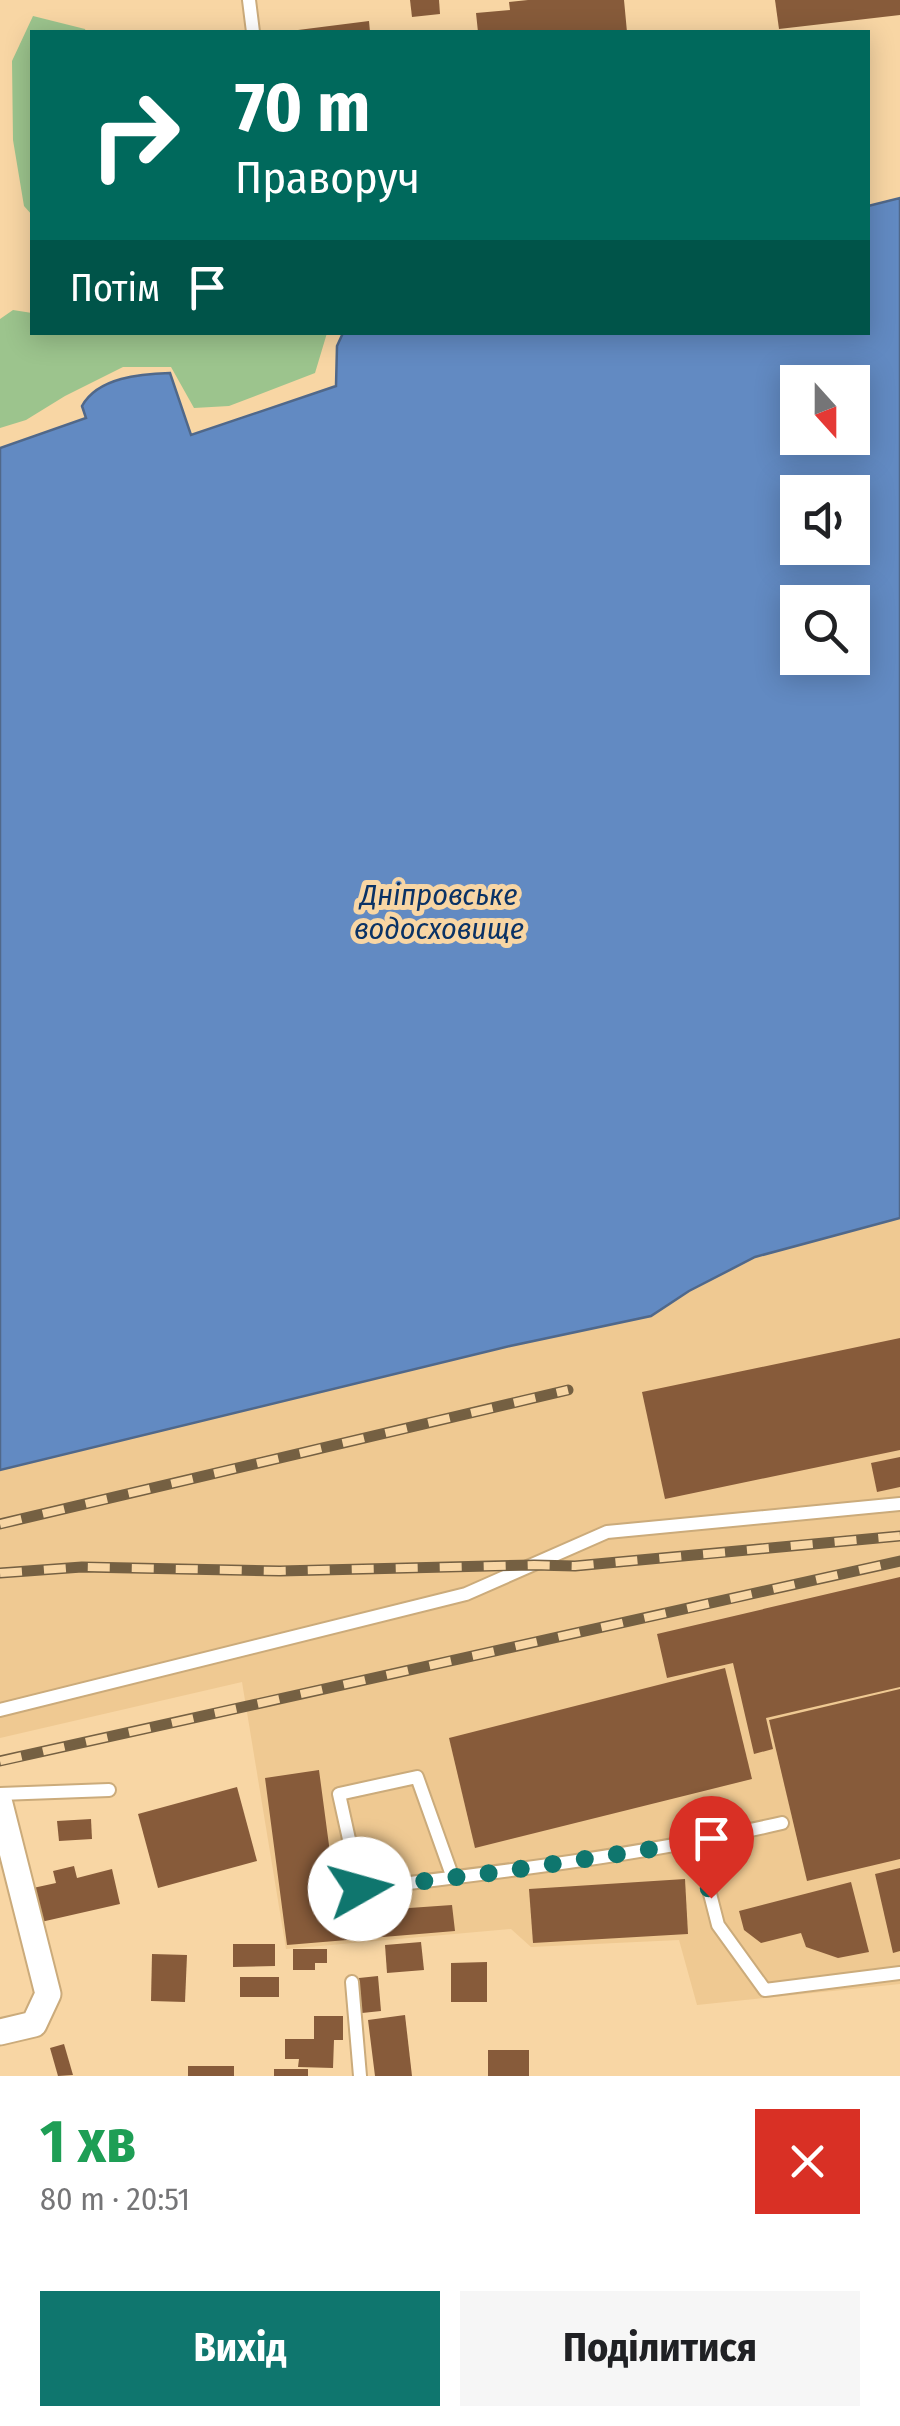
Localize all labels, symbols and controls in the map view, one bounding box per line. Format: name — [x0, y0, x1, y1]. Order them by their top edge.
text: 70 m — [235, 66, 370, 150]
icon: right — [70, 70, 200, 200]
text: Праворуч — [235, 151, 420, 205]
icon: arrive — [180, 260, 235, 315]
text: Потім — [70, 265, 160, 311]
north arrow — [780, 365, 870, 455]
map controls — [780, 365, 870, 675]
button: sound — [780, 475, 870, 565]
button: search — [780, 585, 870, 675]
water label: Дніпровське водосховище — [354, 877, 524, 947]
pin — [669, 1796, 754, 1899]
icon: arrive — [684, 1811, 739, 1866]
position arrow — [308, 1837, 412, 1941]
text: 1 хв — [40, 2106, 136, 2178]
button: close — [755, 2109, 860, 2214]
text: 80 m · 20:51 — [40, 2180, 190, 2218]
button: Вихід — [40, 2291, 440, 2406]
button: Поділитися — [460, 2291, 860, 2406]

